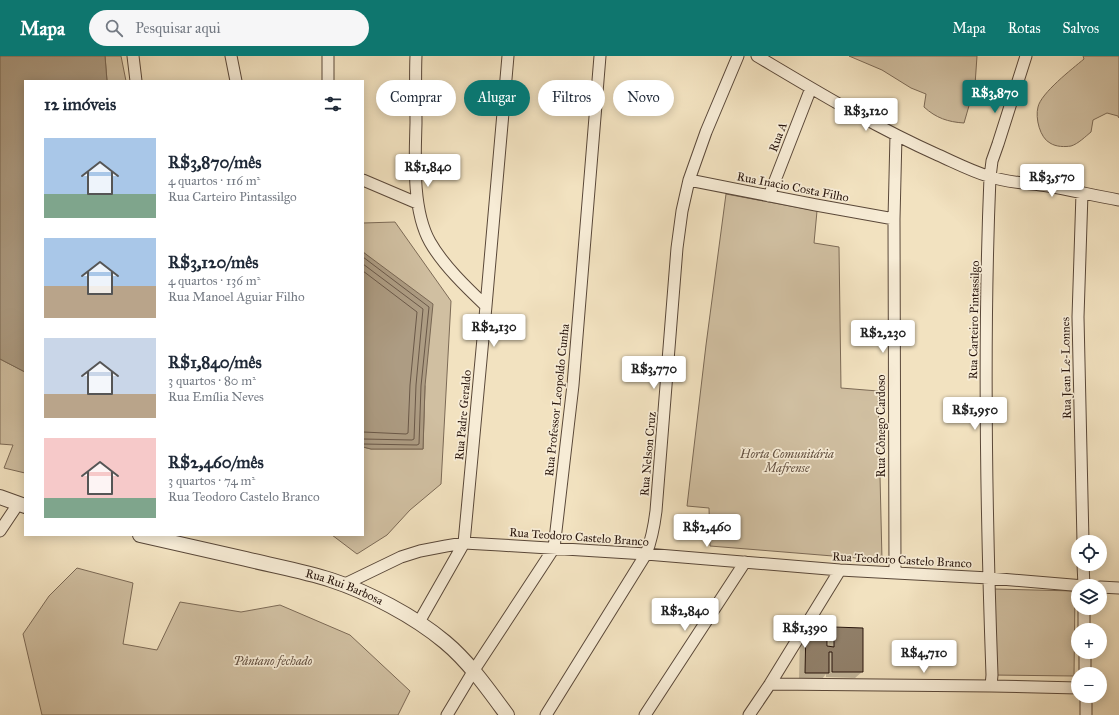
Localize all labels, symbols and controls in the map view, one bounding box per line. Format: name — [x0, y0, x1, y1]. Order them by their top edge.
search box — [89, 10, 369, 46]
text: Mapa — [20, 17, 65, 40]
icon: search — [103, 17, 125, 39]
text: Pesquisar aqui — [135, 19, 221, 37]
text: Mapa — [952, 20, 986, 37]
text: Rotas — [1008, 20, 1041, 37]
text: Salvos — [1063, 20, 1099, 37]
chip: Comprar — [376, 80, 456, 116]
chip: Alugar — [464, 80, 530, 116]
chip: Filtros — [538, 80, 605, 116]
chip: Novo — [613, 80, 674, 116]
pin: R$3,870 — [958, 80, 1032, 114]
text: R$3,870 — [972, 85, 1018, 101]
icon: filters — [322, 93, 344, 115]
text: 12 imóveis — [44, 94, 116, 115]
pin: R$3,120 — [829, 98, 903, 132]
text: R$3,120 — [844, 103, 888, 119]
street label: Rua A — [766, 120, 790, 154]
text: R$3,870/mês — [168, 152, 261, 173]
icon: home — [76, 154, 124, 202]
pin: R$1,840 — [391, 154, 465, 188]
text: R$1,840 — [404, 159, 452, 175]
pin: R$3,570 — [1015, 164, 1089, 198]
street label: Rua Inacio Costa Filho — [736, 169, 850, 205]
text: R$3,570 — [1029, 169, 1075, 185]
text: 4 quartos · 116 m² — [168, 173, 260, 189]
text: Rua Carteiro Pintassilgo — [168, 189, 297, 205]
text: R$3,120/mês — [168, 252, 258, 273]
icon: home — [76, 254, 124, 302]
street label: Rua Carteiro Pintassilgo — [966, 260, 983, 380]
text: 4 quartos · 136 m² — [168, 273, 261, 289]
text: Rua Manoel Aguiar Filho — [168, 289, 305, 305]
pin: R$2,130 — [457, 314, 531, 348]
street label: Rua Jean Le-Lonnes — [1058, 317, 1075, 419]
text: R$2,130 — [472, 319, 516, 335]
pin: R$2,230 — [846, 320, 920, 354]
street label: Rua Professor Leopoldo Cunha — [542, 322, 572, 477]
text: R$2,230 — [860, 325, 906, 341]
text: R$1,840/mês — [168, 352, 262, 373]
icon: home — [76, 354, 124, 402]
pin: R$3,770 — [617, 356, 691, 390]
text: R$3,770 — [631, 361, 677, 377]
street label: Rua Padre Geraldo — [452, 369, 474, 461]
text: 3 quartos · 80 m² — [168, 373, 256, 389]
street label: Rua Cônego Cardoso — [874, 375, 889, 477]
text: Rua Emília Neves — [168, 389, 264, 405]
pin: R$1,950 — [938, 397, 1012, 431]
text: R$1,950 — [952, 402, 998, 418]
street label: Rua Nelson Cruz — [637, 411, 659, 497]
park label: Horta Comunitária Mafrense — [739, 447, 834, 475]
text: R$2,460/mês — [168, 452, 264, 473]
icon: home — [76, 454, 124, 502]
text: 3 quartos · 74 m² — [168, 473, 255, 489]
text: Rua Teodoro Castelo Branco — [168, 489, 320, 505]
pin: R$2,460 — [670, 514, 744, 548]
text: R$2,460 — [683, 519, 731, 535]
street label: Rua Teodoro Castelo Branco — [509, 525, 649, 549]
map controls — [1071, 535, 1107, 703]
button: locate — [1071, 535, 1107, 571]
street label: Rua Teodoro Castelo Branco — [832, 549, 972, 571]
street label: Rua Rui Barbosa — [304, 566, 386, 608]
button: layers — [1071, 579, 1107, 615]
pin: R$2,840 — [648, 598, 722, 632]
text: R$2,840 — [661, 603, 709, 619]
pin: R$1,390 — [768, 615, 842, 649]
text: R$1,390 — [782, 620, 828, 636]
button: + — [1071, 623, 1107, 659]
pin: R$4,710 — [887, 640, 961, 674]
text: R$4,710 — [901, 645, 947, 661]
park label: Pântano fechado — [234, 654, 313, 668]
button: − — [1071, 667, 1107, 703]

